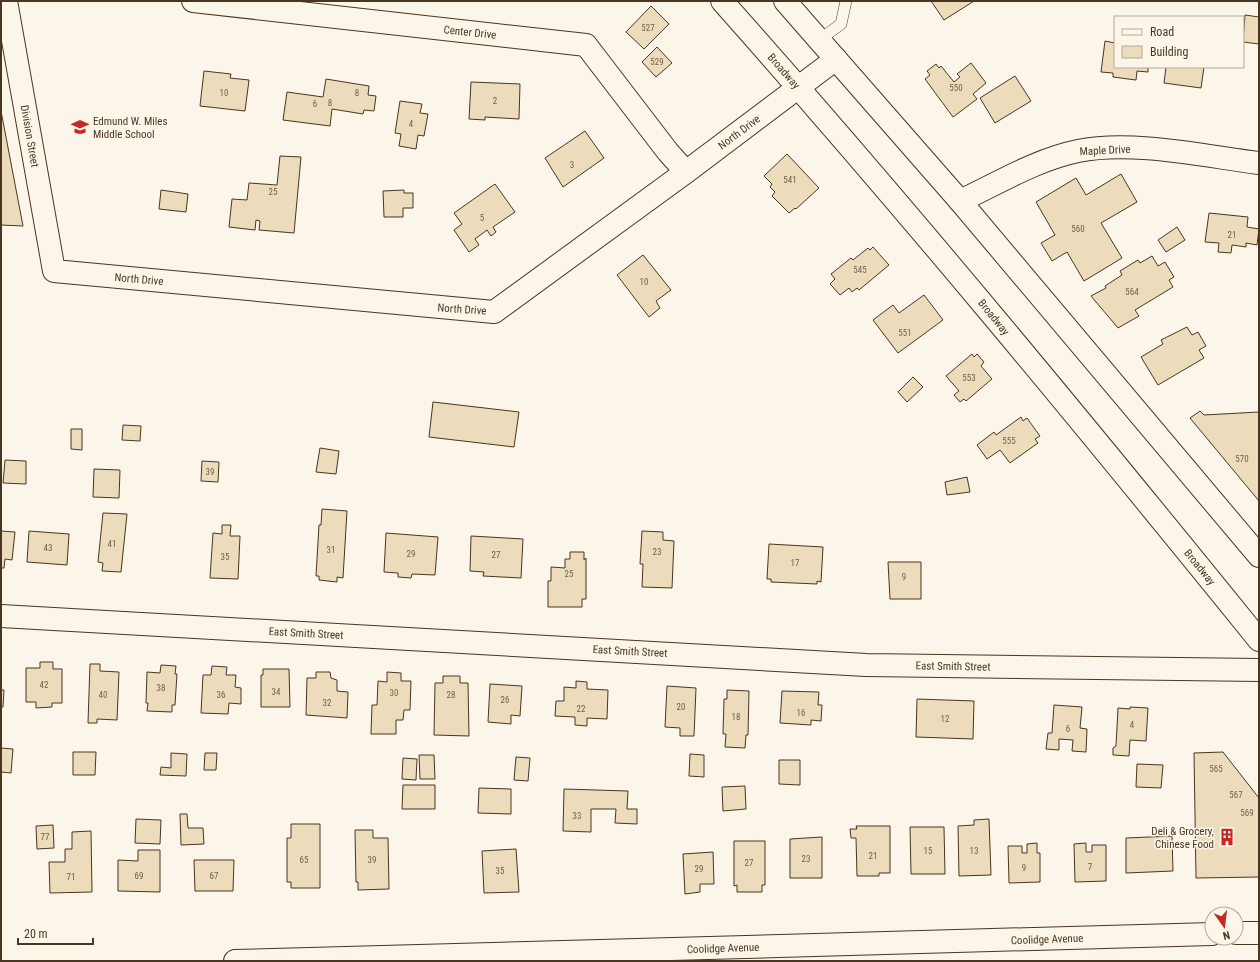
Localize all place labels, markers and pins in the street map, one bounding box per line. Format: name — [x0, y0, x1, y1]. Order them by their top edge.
place label: Edmund W. Miles Middle School — [93, 115, 167, 141]
school or university icon: Edmund W. Miles Middle School — [70, 117, 90, 137]
place label: Deli & Grocery, Chinese Food — [1151, 825, 1214, 851]
building icon: Deli & Grocery, Chinese Food — [1217, 827, 1237, 847]

